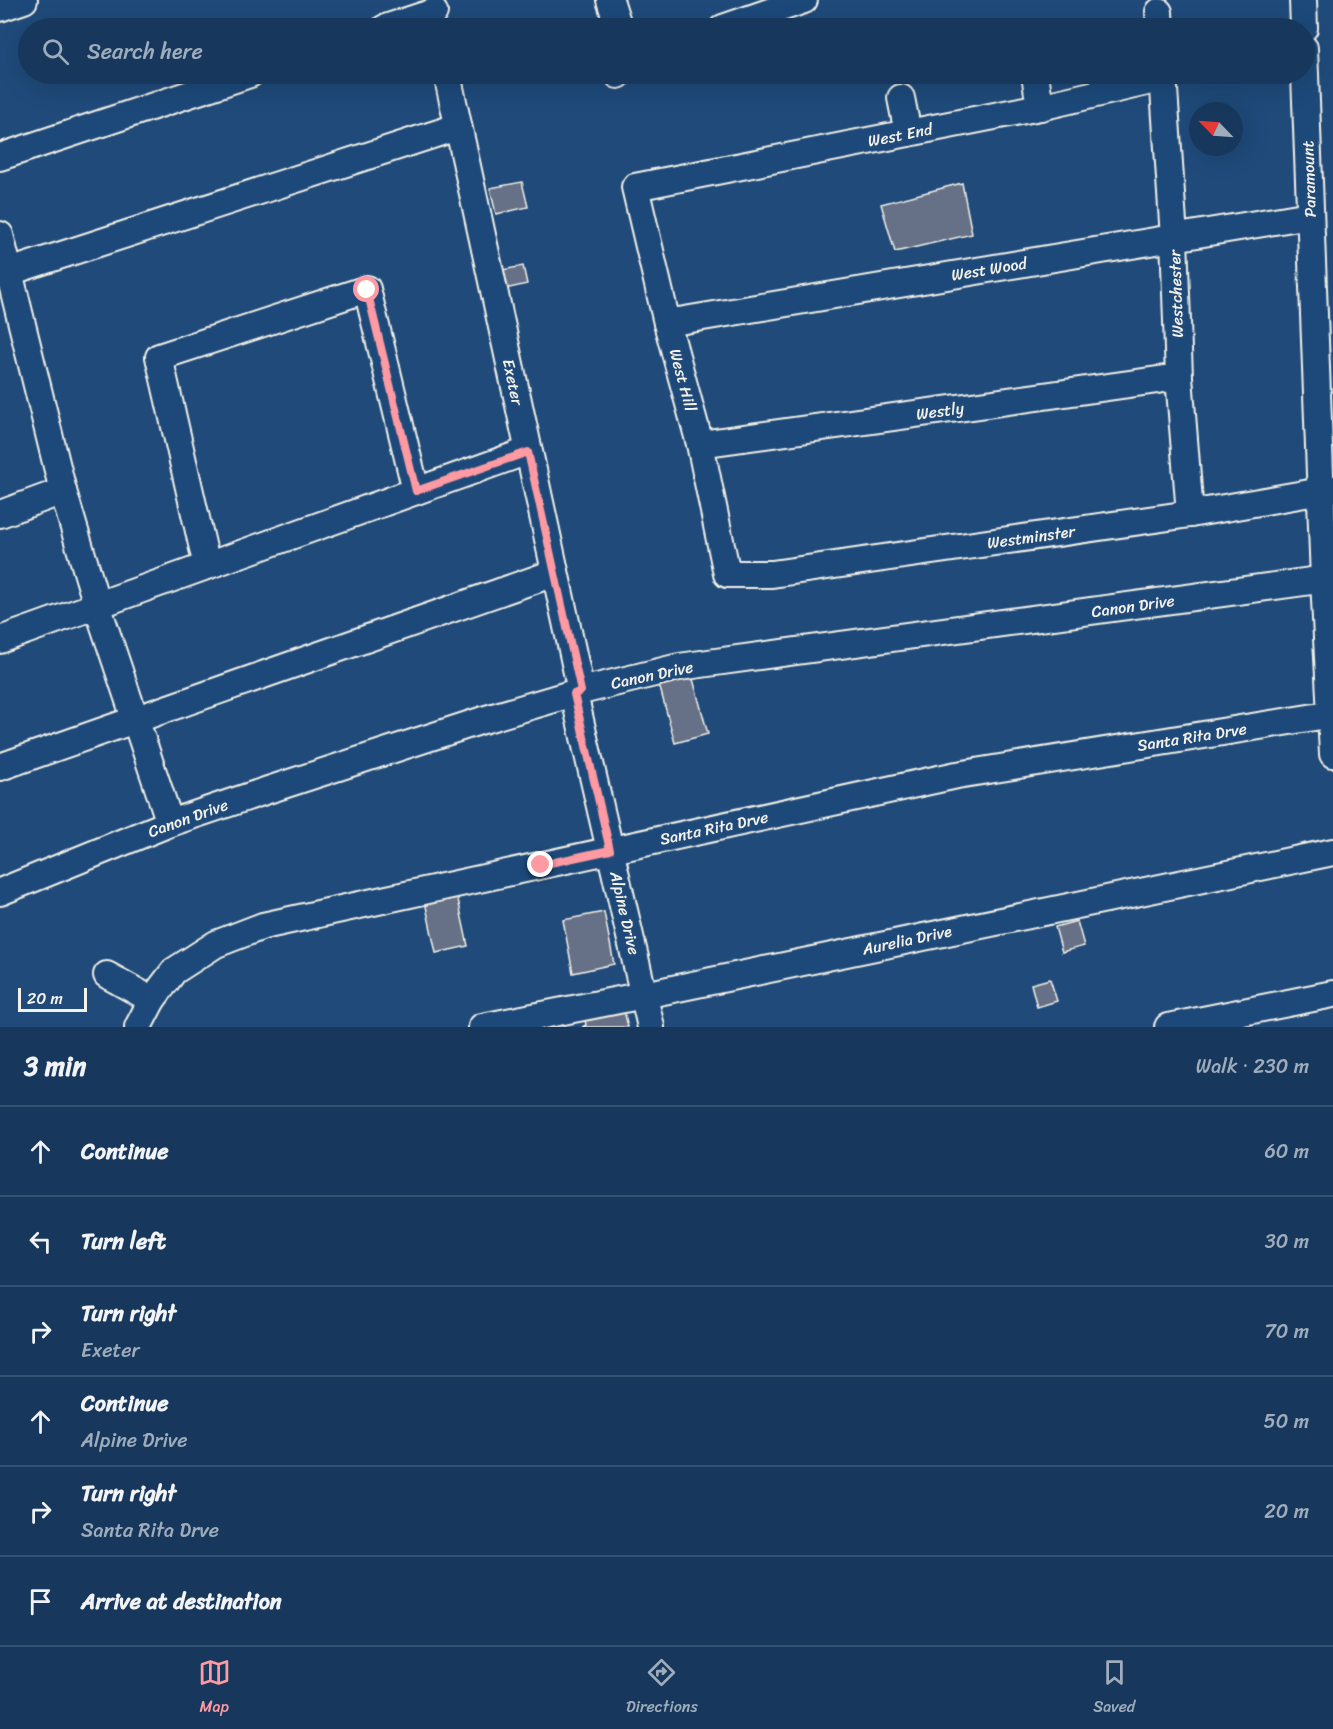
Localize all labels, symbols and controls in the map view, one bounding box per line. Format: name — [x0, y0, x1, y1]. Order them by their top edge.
search box — [18, 18, 1315, 84]
text: Search here — [87, 32, 203, 71]
icon: search — [39, 35, 72, 68]
north arrow — [1189, 102, 1243, 156]
street label: West End — [865, 114, 936, 155]
street label: Paramount — [1293, 140, 1325, 218]
street label: West Wood — [949, 248, 1030, 289]
street label: Westchester — [1160, 248, 1192, 338]
route start — [353, 276, 379, 302]
street label: West Hill — [661, 345, 705, 415]
street label: Exeter — [494, 356, 532, 409]
street label: Westly — [914, 393, 966, 429]
street label: Westminster — [985, 516, 1078, 558]
street label: Canon Drive — [1090, 586, 1176, 626]
street label: Canon Drive — [608, 652, 696, 698]
street label: Santa Rita Drve — [1135, 714, 1249, 760]
street label: Canon Drive — [144, 790, 232, 846]
street label: Santa Rita Drve — [657, 802, 771, 854]
route end — [527, 851, 553, 877]
street label: Alpine Drive — [601, 867, 649, 958]
street label: Aurelia Drive — [859, 916, 955, 964]
text: 20 m — [27, 984, 63, 1013]
scale bar — [18, 985, 87, 1013]
text: 3 min — [24, 1043, 86, 1089]
text: Walk · 230 m — [1196, 1049, 1309, 1084]
text: Continue — [81, 1132, 169, 1171]
text: 60 m — [1264, 1134, 1309, 1169]
icon: ahead — [24, 1135, 57, 1168]
text: Turn left — [81, 1222, 166, 1261]
text: 30 m — [1265, 1224, 1309, 1259]
icon: left — [24, 1225, 57, 1258]
text: Turn right — [81, 1294, 176, 1333]
text: 70 m — [1264, 1314, 1309, 1349]
icon: right — [24, 1315, 57, 1348]
text: Exeter — [81, 1333, 140, 1368]
text: Continue — [81, 1384, 169, 1423]
text: 50 m — [1264, 1404, 1309, 1439]
icon: ahead — [24, 1405, 57, 1438]
text: Alpine Drive — [81, 1423, 188, 1458]
text: Turn right — [81, 1474, 176, 1513]
text: 20 m — [1264, 1494, 1309, 1529]
icon: right — [24, 1495, 57, 1528]
text: Santa Rita Drve — [81, 1513, 219, 1548]
text: Arrive at destination — [81, 1582, 282, 1621]
icon: arrive — [24, 1585, 57, 1618]
tab: Map — [198, 1656, 231, 1721]
tab: Directions — [626, 1656, 698, 1721]
tab: Saved — [1093, 1656, 1135, 1721]

